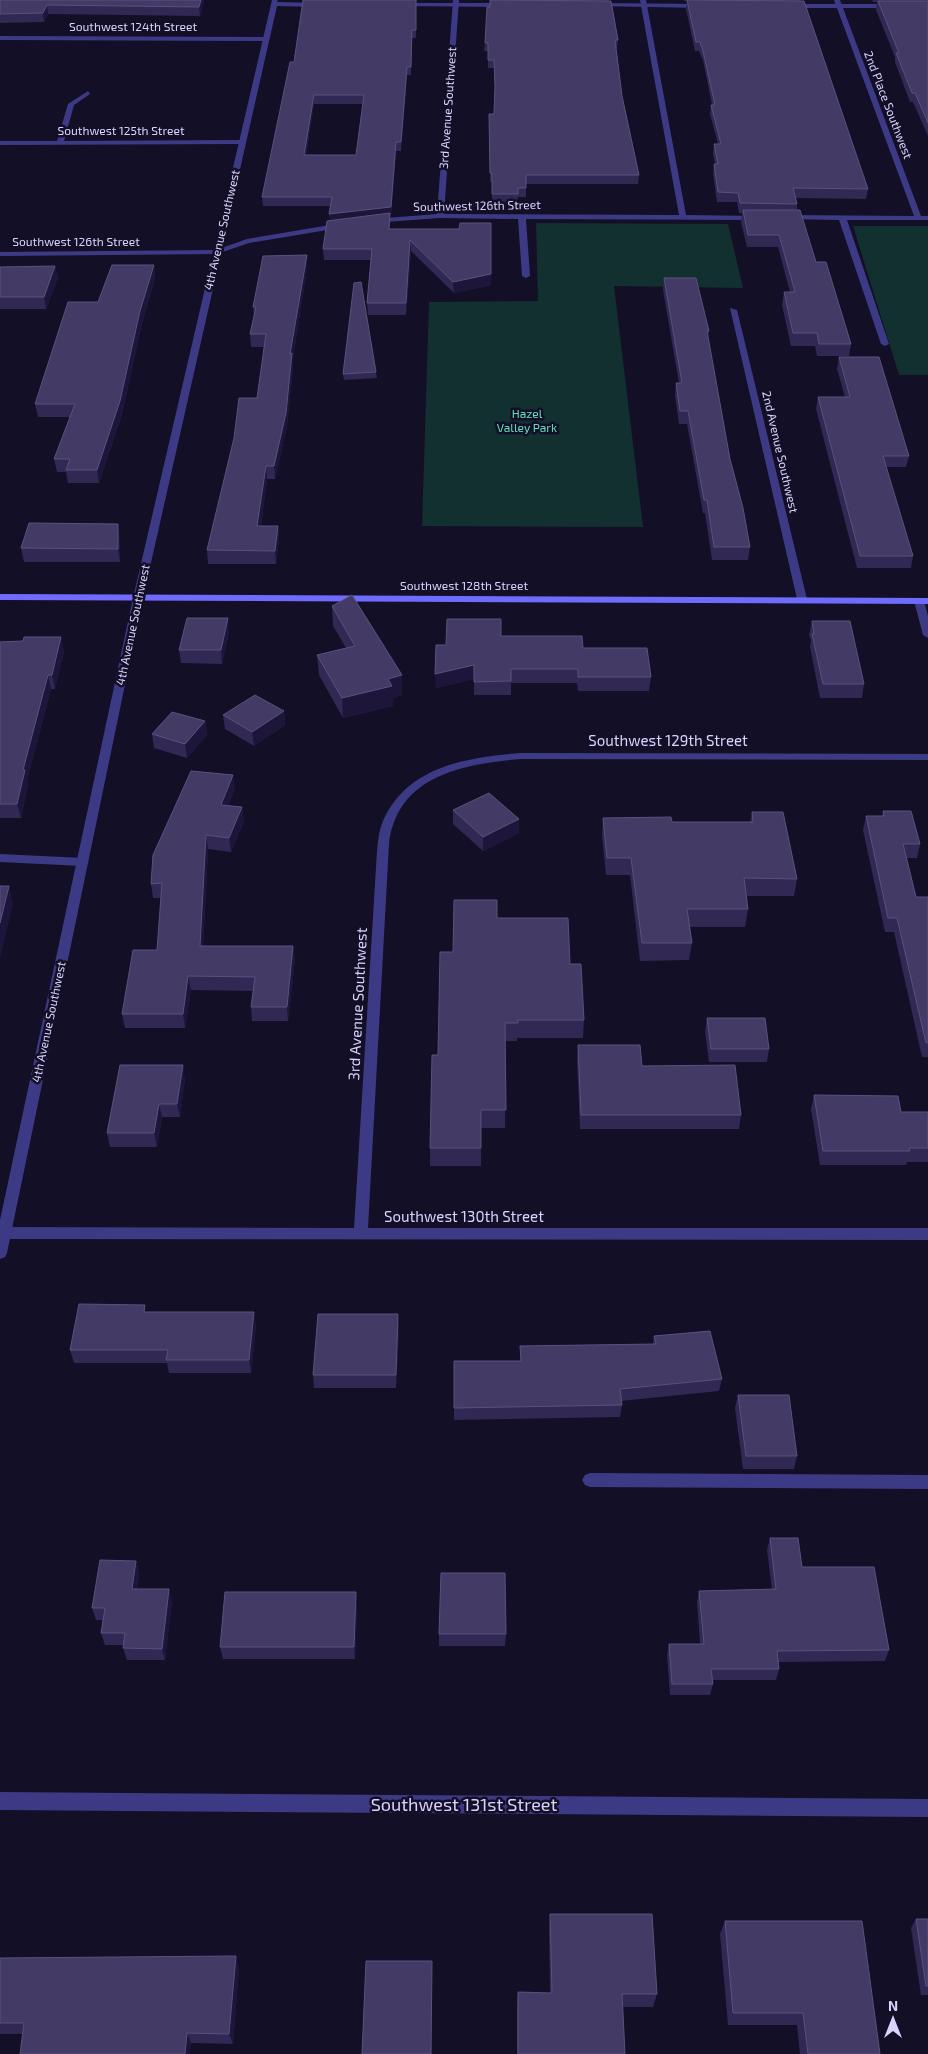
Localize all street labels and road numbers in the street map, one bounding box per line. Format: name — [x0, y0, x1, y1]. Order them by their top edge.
street label: Southwest 124th Street — [69, 19, 197, 33]
street label: 3rd Avenue Southwest — [436, 46, 458, 169]
street label: 2nd Place Southwest — [862, 49, 916, 161]
street label: Southwest 125th Street — [57, 123, 185, 137]
street label: 4th Avenue Southwest — [200, 168, 242, 291]
street label: Southwest 126th Street — [413, 197, 541, 213]
street label: Southwest 126th Street — [12, 234, 140, 248]
street label: 2nd Avenue Southwest — [760, 389, 802, 515]
street label: 4th Avenue Southwest — [112, 563, 152, 686]
street label: Southwest 128th Street — [400, 578, 528, 592]
street label: Southwest 129th Street — [588, 731, 748, 749]
street label: 3rd Avenue Southwest — [344, 927, 370, 1081]
street label: 4th Avenue Southwest — [28, 960, 68, 1083]
street label: Southwest 130th Street — [384, 1207, 544, 1225]
street label: Southwest 131st Street — [371, 1793, 558, 1815]

